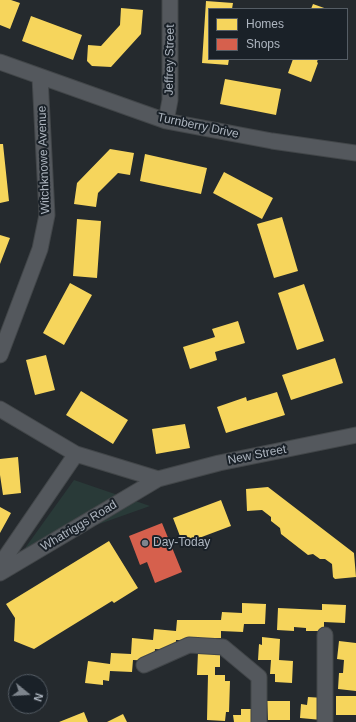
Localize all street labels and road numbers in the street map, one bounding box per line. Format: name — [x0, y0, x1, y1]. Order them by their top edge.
street label: Jeffrey Street — [162, 24, 178, 96]
street label: Witchknowe Avenue — [35, 106, 53, 214]
street label: Turnberry Drive — [156, 110, 240, 142]
street label: New Street — [226, 442, 288, 468]
street label: Whatriggs Road — [38, 498, 120, 554]

